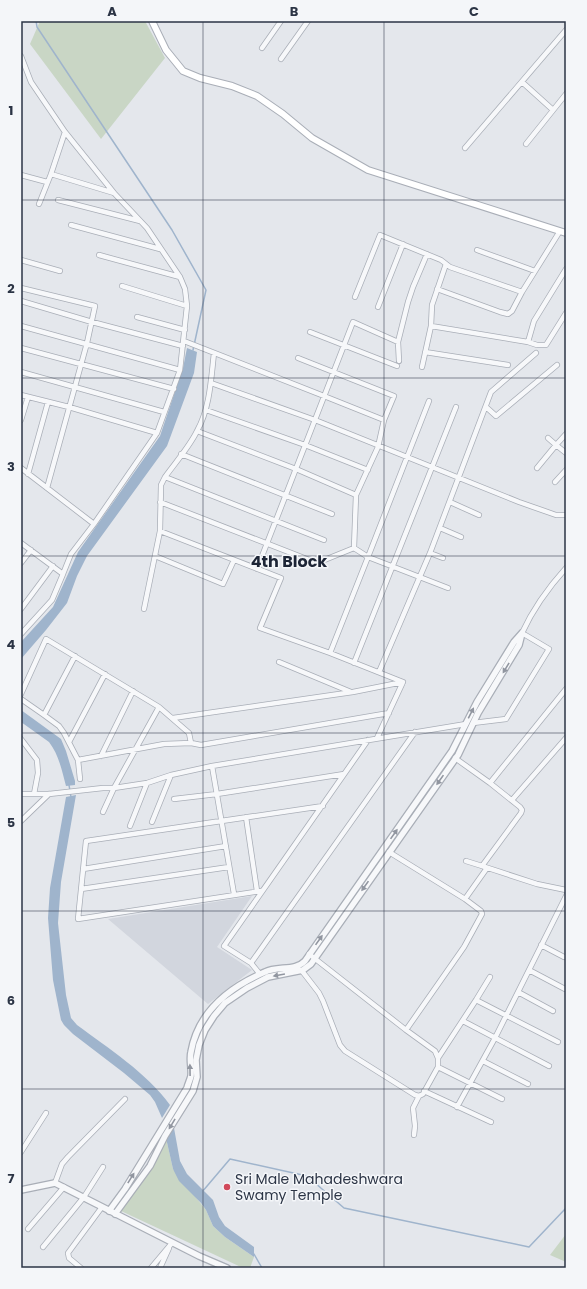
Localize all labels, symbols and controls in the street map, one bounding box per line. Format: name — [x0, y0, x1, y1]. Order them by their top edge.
text: A — [107, 2, 117, 21]
text: B — [290, 2, 299, 21]
text: C — [469, 2, 479, 21]
text: 1 — [9, 101, 13, 120]
text: 2 — [7, 279, 15, 298]
text: 3 — [7, 457, 15, 476]
district label: 4th Block — [251, 550, 327, 573]
text: 4 — [7, 635, 16, 654]
one-way arrow — [502, 662, 509, 674]
one-way arrow — [468, 707, 474, 719]
one-way arrow — [436, 774, 444, 785]
text: 5 — [7, 813, 15, 832]
one-way arrow — [390, 829, 398, 839]
one-way arrow — [361, 881, 369, 891]
one-way arrow — [315, 935, 323, 946]
one-way arrow — [273, 972, 285, 978]
text: 6 — [7, 991, 15, 1010]
one-way arrow — [187, 1064, 194, 1076]
one-way arrow — [169, 1118, 176, 1130]
text: 7 — [8, 1169, 15, 1188]
place label: Sri Male Mahadeshwara Swamy Temple — [235, 1169, 403, 1205]
one-way arrow — [128, 1173, 135, 1184]
marker: Sri Male Mahadeshwara Swamy Temple — [222, 1182, 232, 1192]

